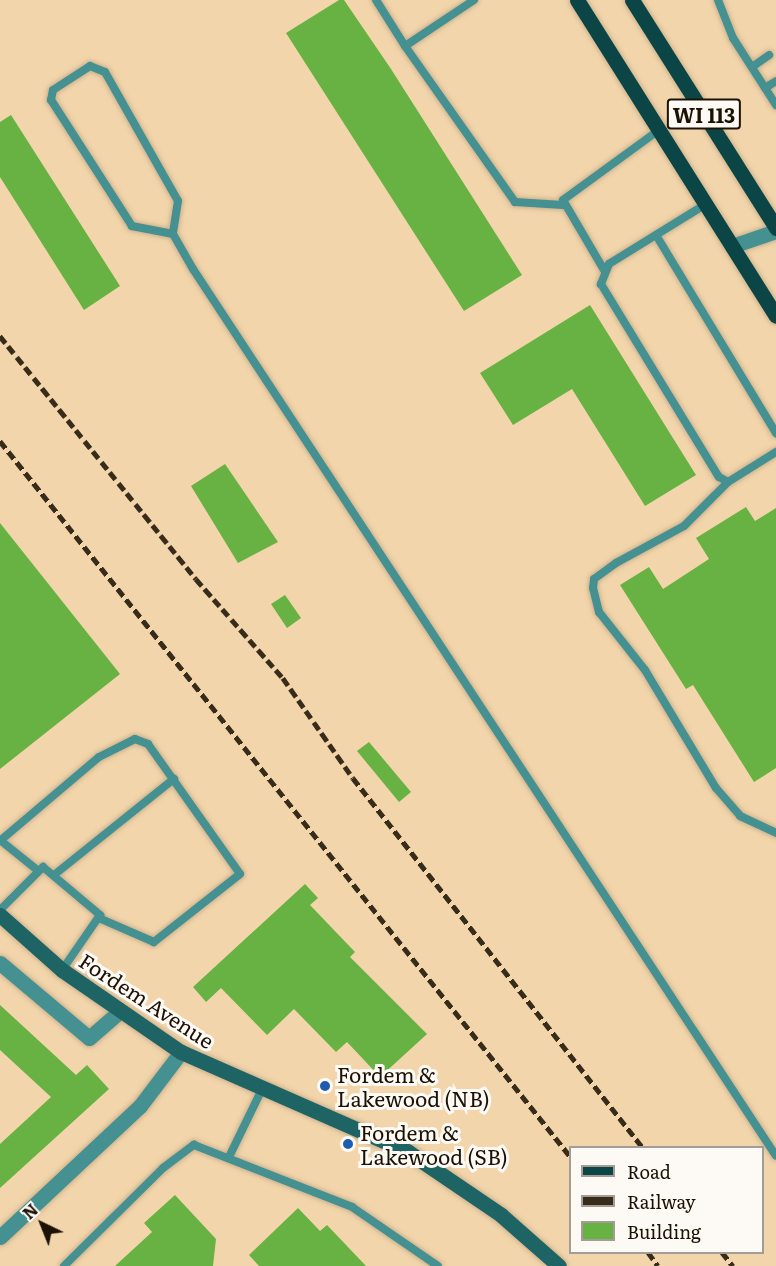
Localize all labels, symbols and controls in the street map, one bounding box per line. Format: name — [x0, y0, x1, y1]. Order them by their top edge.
road number: WI 113 — [666, 97, 742, 131]
street label: Fordem Avenue — [75, 947, 219, 1053]
place label: Fordem & Lakewood (NB) — [337, 1061, 490, 1111]
marker: Fordem & Lakewood (NB) — [318, 1079, 332, 1093]
place label: Fordem & Lakewood (SB) — [360, 1119, 508, 1169]
marker: Fordem & Lakewood (SB) — [341, 1137, 355, 1151]
legend — [569, 1146, 764, 1254]
text: Road — [627, 1158, 671, 1185]
text: Railway — [627, 1188, 696, 1215]
north arrow — [12, 1194, 72, 1254]
text: N — [17, 1197, 43, 1224]
text: Building — [627, 1218, 701, 1245]

